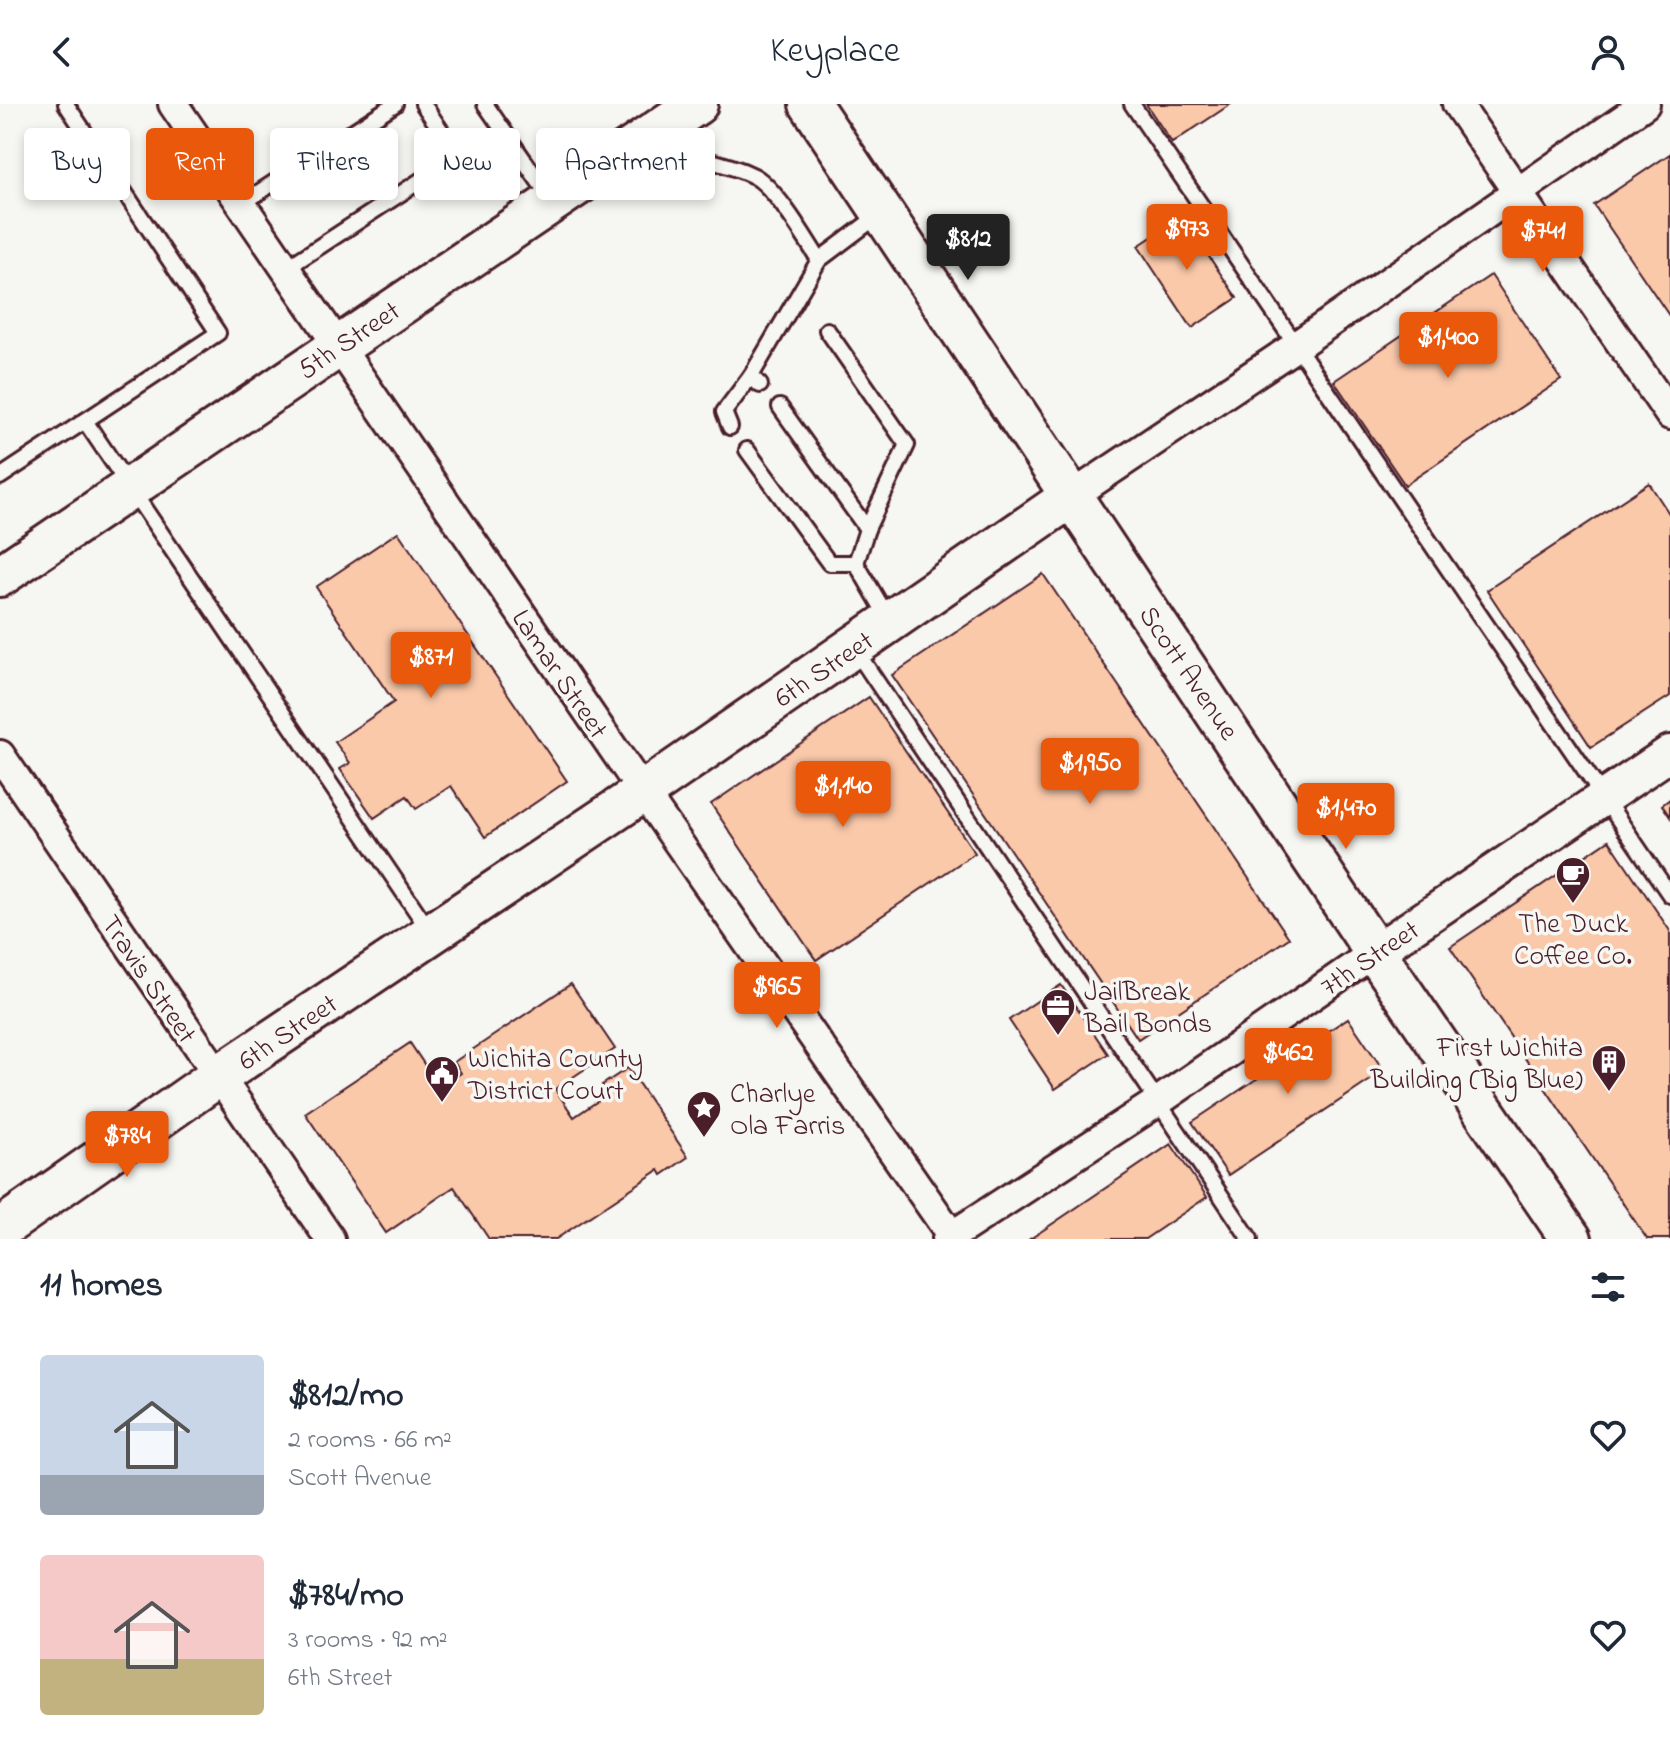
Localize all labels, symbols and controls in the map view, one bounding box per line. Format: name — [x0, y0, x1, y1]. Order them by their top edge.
text: Keyplace — [770, 26, 900, 79]
icon: back — [40, 30, 84, 74]
icon: person — [1586, 30, 1630, 74]
chip: Buy — [24, 128, 130, 200]
chip: Rent — [146, 128, 254, 200]
chip: Filters — [270, 128, 398, 200]
chip: New — [414, 128, 520, 200]
chip: Apartment — [536, 128, 715, 200]
pin: $973 — [1140, 204, 1234, 272]
pin: $741 — [1496, 206, 1590, 274]
text: $973 — [1164, 211, 1210, 249]
text: $741 — [1520, 213, 1566, 251]
pin: $812 — [921, 214, 1015, 282]
text: $812 — [945, 221, 991, 259]
street label: 5th Street — [290, 292, 410, 391]
pin: $1,400 — [1383, 312, 1513, 380]
text: $1,400 — [1417, 319, 1479, 357]
street label: Scott Avenue — [1127, 598, 1248, 750]
street label: Lamar Street — [500, 602, 617, 748]
street label: 6th Street — [767, 622, 883, 719]
pin: $871 — [384, 632, 478, 700]
text: $871 — [409, 639, 453, 677]
pin: $1,950 — [1025, 738, 1155, 806]
text: $1,950 — [1059, 745, 1121, 783]
pin: $1,140 — [778, 761, 908, 829]
text: $1,140 — [814, 768, 872, 806]
pin: $1,470 — [1281, 783, 1411, 851]
text: $1,470 — [1315, 790, 1377, 828]
cafe icon: The Duck Coffee Co. — [1554, 855, 1592, 905]
place label: The Duck Coffee Co. — [1514, 905, 1632, 978]
street label: Travis Street — [89, 907, 205, 1053]
street label: 7th Street — [1313, 912, 1429, 1008]
pin: $965 — [730, 962, 824, 1030]
text: $965 — [752, 969, 802, 1007]
place label: JailBreak Bail Bonds — [1083, 973, 1212, 1046]
street label: 6th Street — [231, 985, 347, 1082]
office icon: JailBreak Bail Bonds — [1039, 987, 1077, 1037]
pin: $462 — [1241, 1028, 1335, 1096]
place label: First Wichita Building (Big Blue) — [1369, 1029, 1583, 1102]
text: $462 — [1263, 1035, 1313, 1073]
place label: Wichita County District Court — [467, 1040, 643, 1113]
building icon: First Wichita Building (Big Blue) — [1590, 1043, 1628, 1093]
public building icon: Wichita County District Court — [423, 1054, 461, 1104]
place label: Charlye Ola Farris — [730, 1075, 845, 1148]
place icon: Charlye Ola Farris — [685, 1089, 723, 1139]
pin: $784 — [80, 1111, 174, 1179]
text: $784 — [104, 1118, 150, 1156]
text: 11 homes — [40, 1262, 163, 1312]
icon: filters — [1586, 1265, 1630, 1309]
text: $812/mo — [288, 1372, 404, 1422]
icon: home — [104, 1387, 200, 1483]
icon: heart — [1586, 1413, 1630, 1457]
text: 2 rooms · 66 m² — [288, 1422, 452, 1460]
text: Scott Avenue — [288, 1460, 431, 1498]
text: $784/mo — [288, 1572, 404, 1622]
icon: home — [104, 1587, 200, 1683]
icon: heart — [1586, 1613, 1630, 1657]
text: 3 rooms · 92 m² — [288, 1622, 447, 1660]
text: 6th Street — [288, 1660, 393, 1698]

